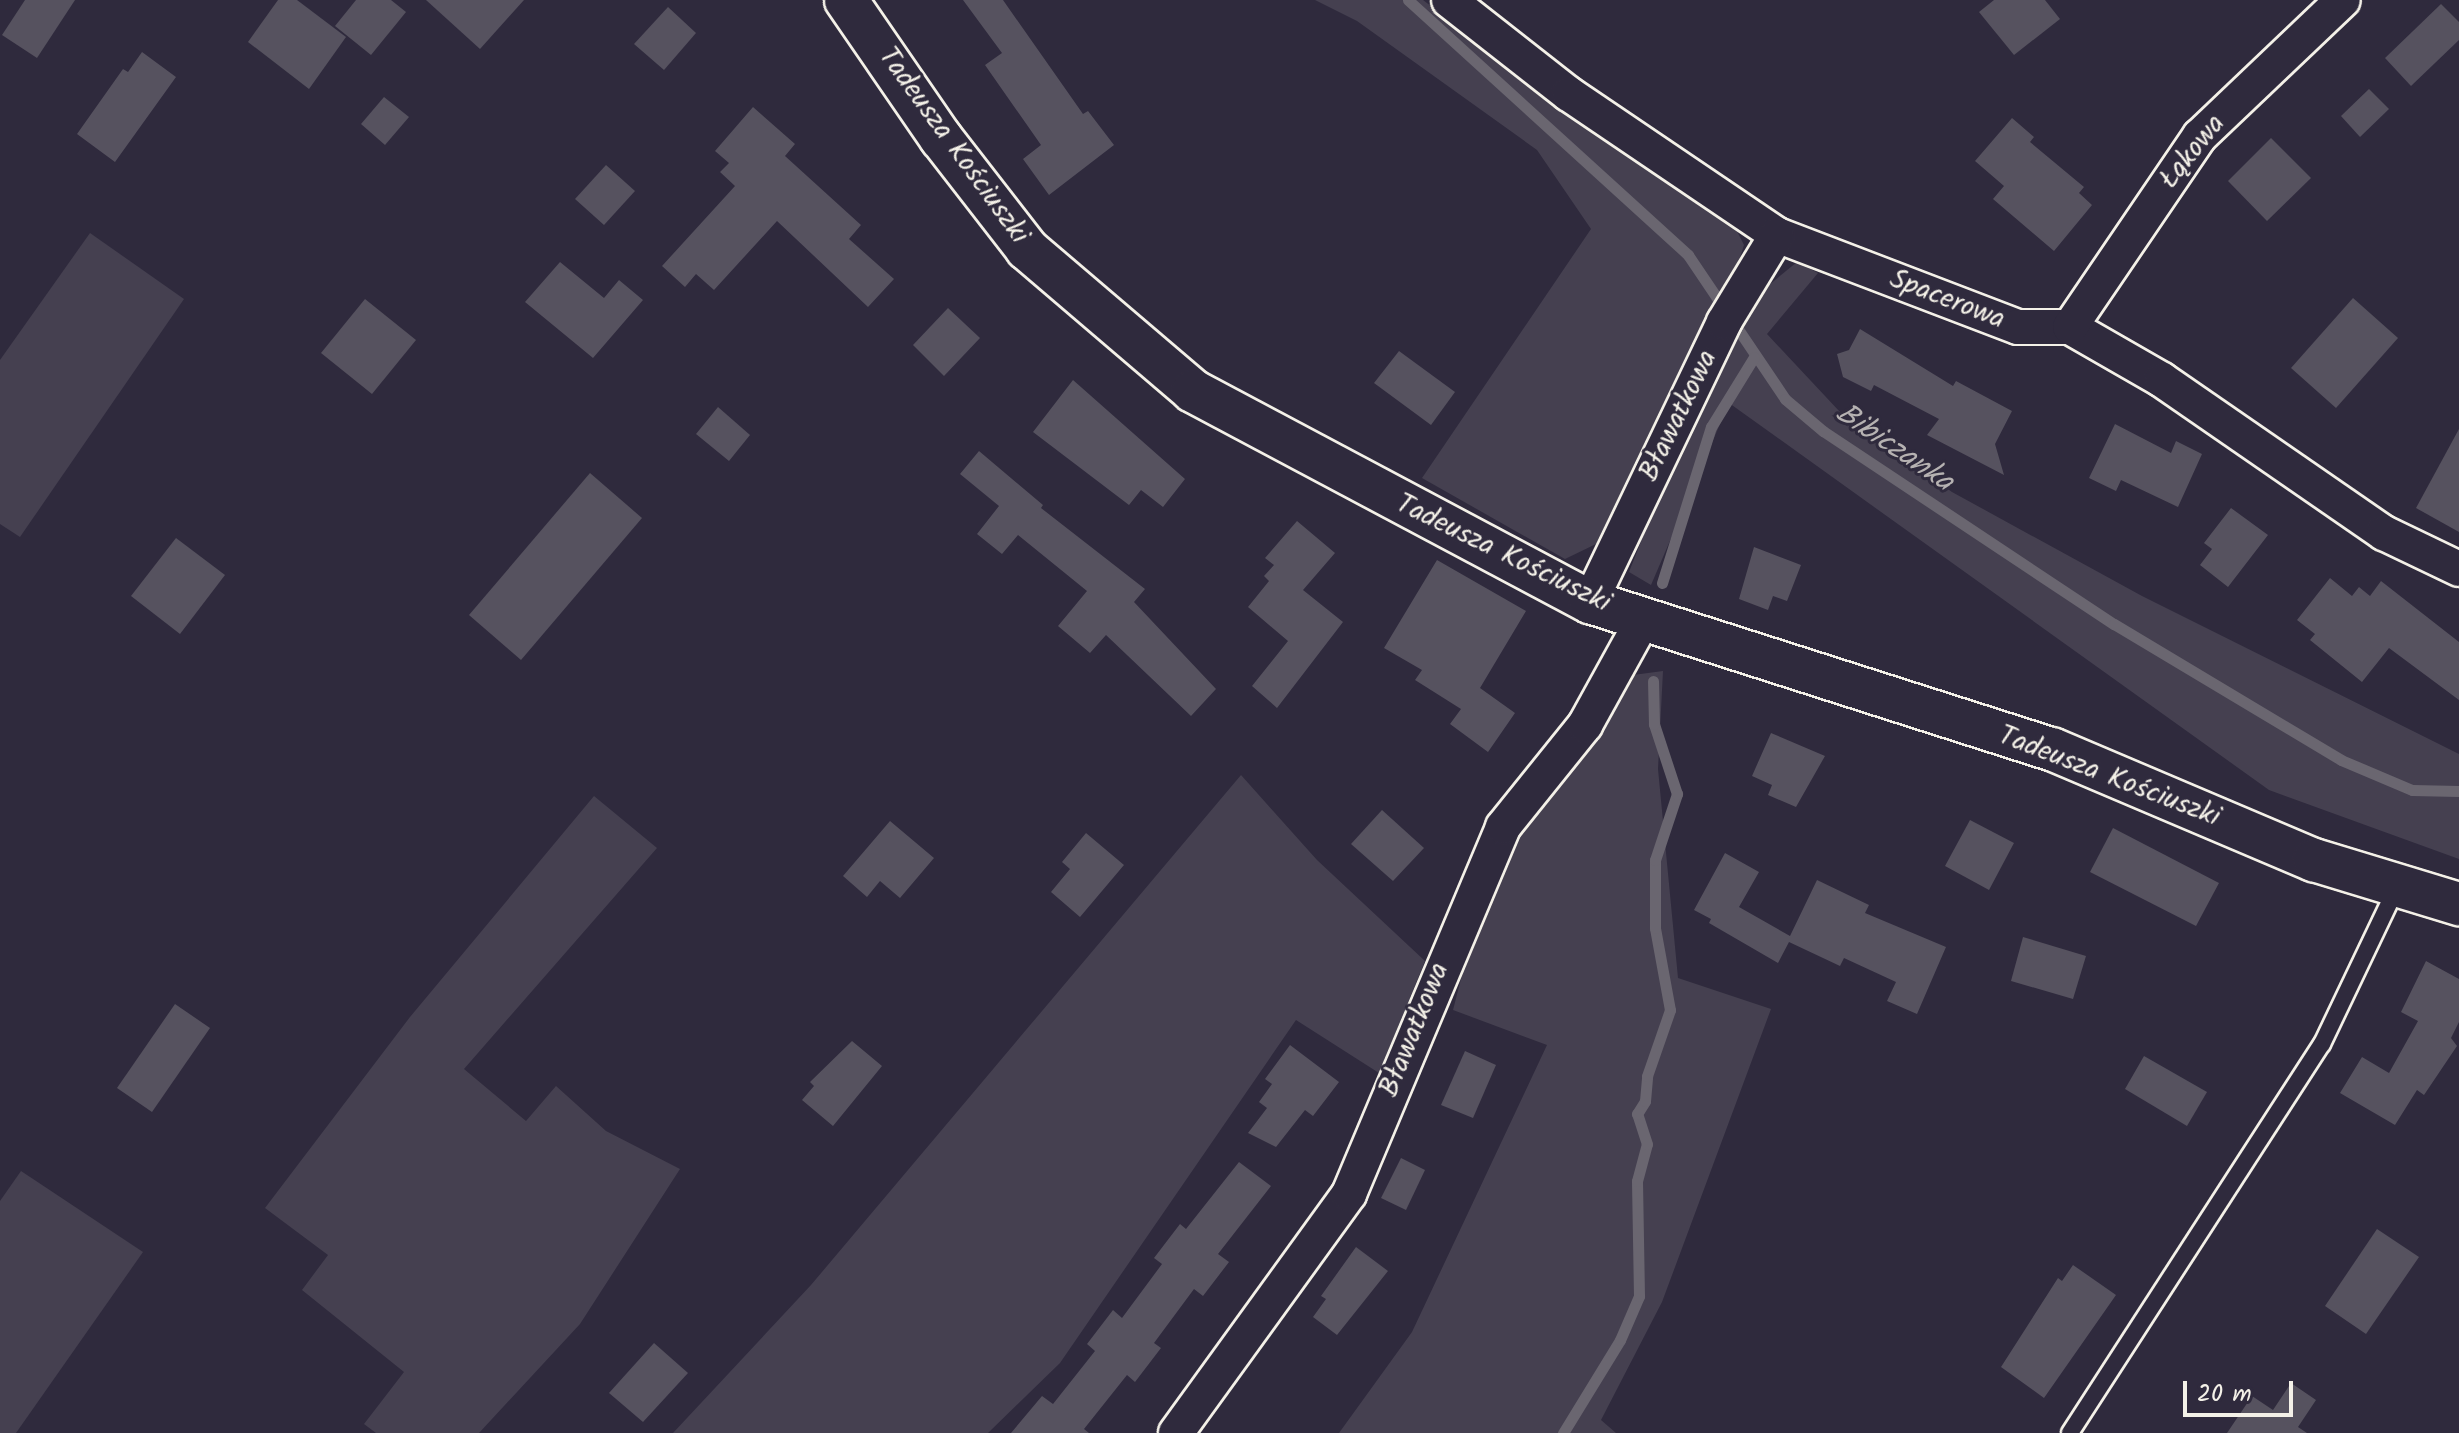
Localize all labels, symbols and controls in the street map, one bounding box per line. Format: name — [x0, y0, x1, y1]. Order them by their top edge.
street label: Tadeusza Kościuszki — [870, 41, 1036, 251]
street label: Łąkowa — [2153, 108, 2233, 196]
street label: Spacerowa — [1885, 263, 2009, 337]
street label: Bławatkowa — [1633, 345, 1725, 487]
water label: Bibiczanka — [1828, 396, 1960, 500]
street label: Tadeusza Kościuszki — [1390, 487, 1616, 621]
street label: Tadeusza Kościuszki — [1993, 719, 2225, 835]
street label: Bławatkowa — [1373, 958, 1457, 1102]
scale bar — [2187, 1365, 2297, 1415]
text: 20 m — [2197, 1375, 2252, 1414]

